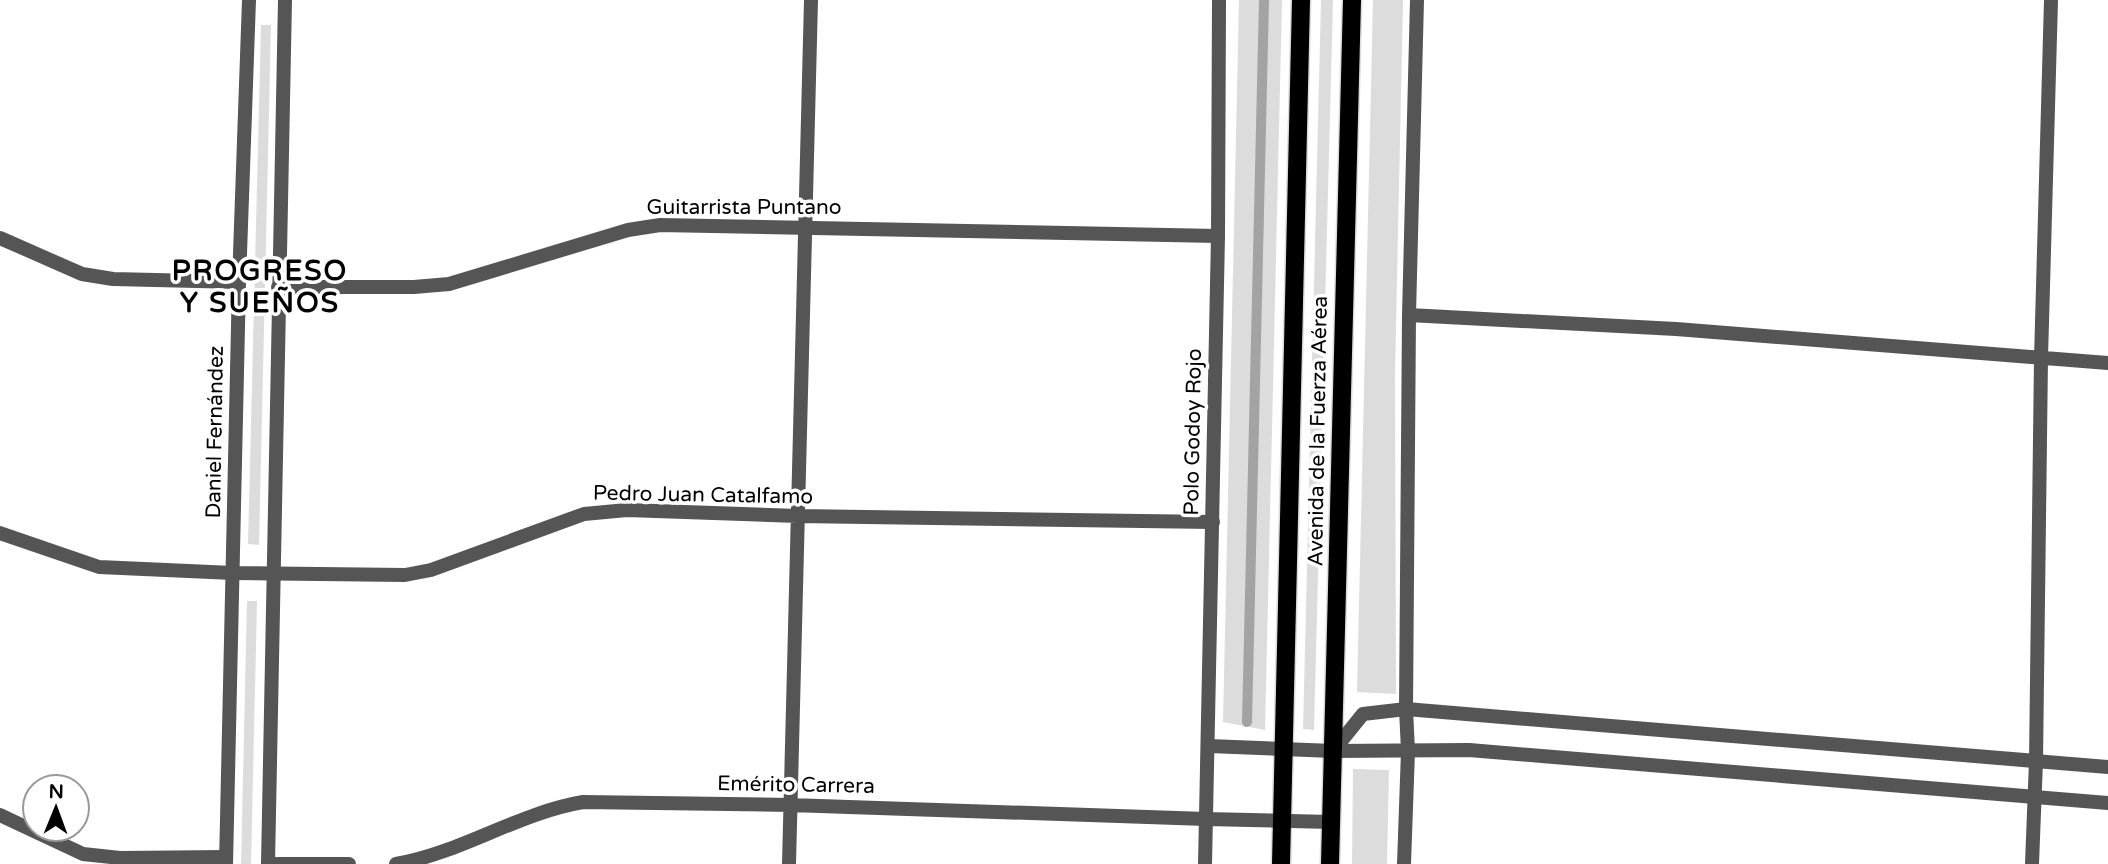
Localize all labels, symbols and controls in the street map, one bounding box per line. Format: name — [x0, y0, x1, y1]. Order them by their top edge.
street label: Guitarrista Puntano — [646, 195, 842, 220]
district label: PROGRESO Y SUEÑOS — [172, 254, 348, 320]
street label: Avenida de la Fuerza Aérea — [1303, 296, 1333, 566]
street label: Daniel Fernández — [201, 345, 229, 519]
street label: Polo Godoy Rojo — [1179, 348, 1207, 516]
street label: Pedro Juan Catalfamo — [593, 481, 813, 509]
street label: Emérito Carrera — [717, 771, 875, 799]
north arrow — [21, 773, 91, 843]
text: N — [48, 781, 64, 803]

